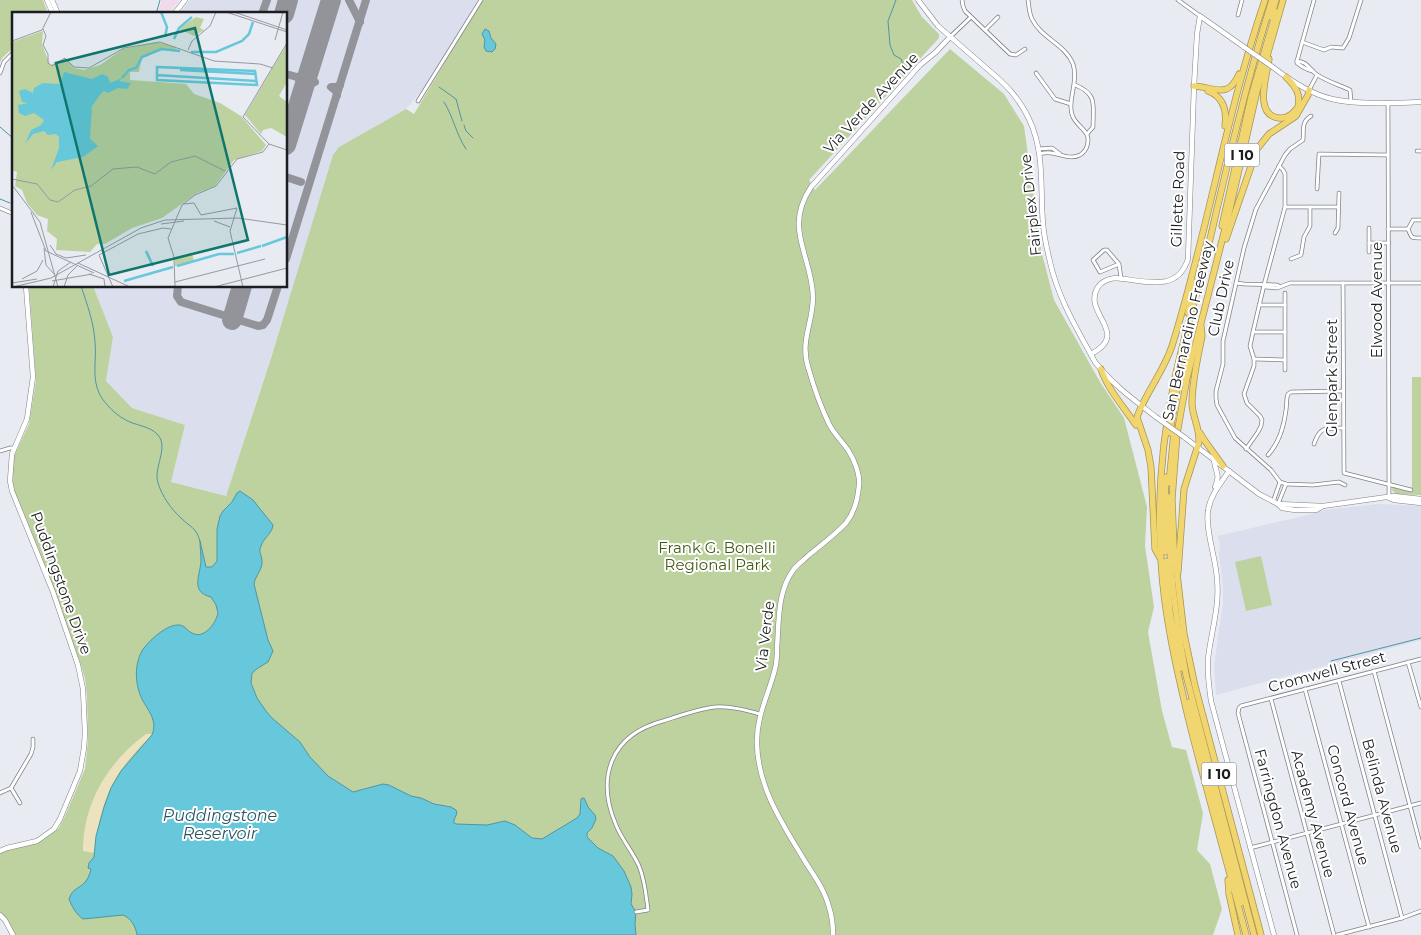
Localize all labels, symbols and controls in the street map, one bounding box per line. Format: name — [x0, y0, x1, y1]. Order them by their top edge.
inset map — [12, 12, 288, 288]
street label: Via Verde Avenue — [819, 48, 922, 157]
road number: I 10 — [1224, 144, 1260, 166]
street label: Gillette Road — [1166, 150, 1189, 248]
street label: Fairplex Drive — [1016, 153, 1045, 257]
street label: San Bernardino Freeway — [1158, 238, 1218, 422]
street label: Elwood Avenue — [1367, 242, 1386, 358]
street label: Club Drive — [1203, 258, 1238, 338]
street label: Glenpark Street — [1322, 319, 1341, 437]
street label: Puddingstone Drive — [27, 509, 96, 657]
park label: Frank G. Bonelli Regional Park — [658, 538, 776, 574]
street label: Via Verde — [751, 600, 778, 672]
street label: Cromwell Street — [1266, 647, 1388, 696]
street label: Belinda Avenue — [1358, 736, 1407, 855]
street label: Concord Avenue — [1323, 742, 1374, 867]
street label: Farringdon Avenue — [1251, 747, 1306, 891]
street label: Academy Avenue — [1287, 748, 1340, 880]
road number: I 10 — [1202, 762, 1236, 786]
water label: Puddingstone Reservoir — [163, 806, 277, 843]

